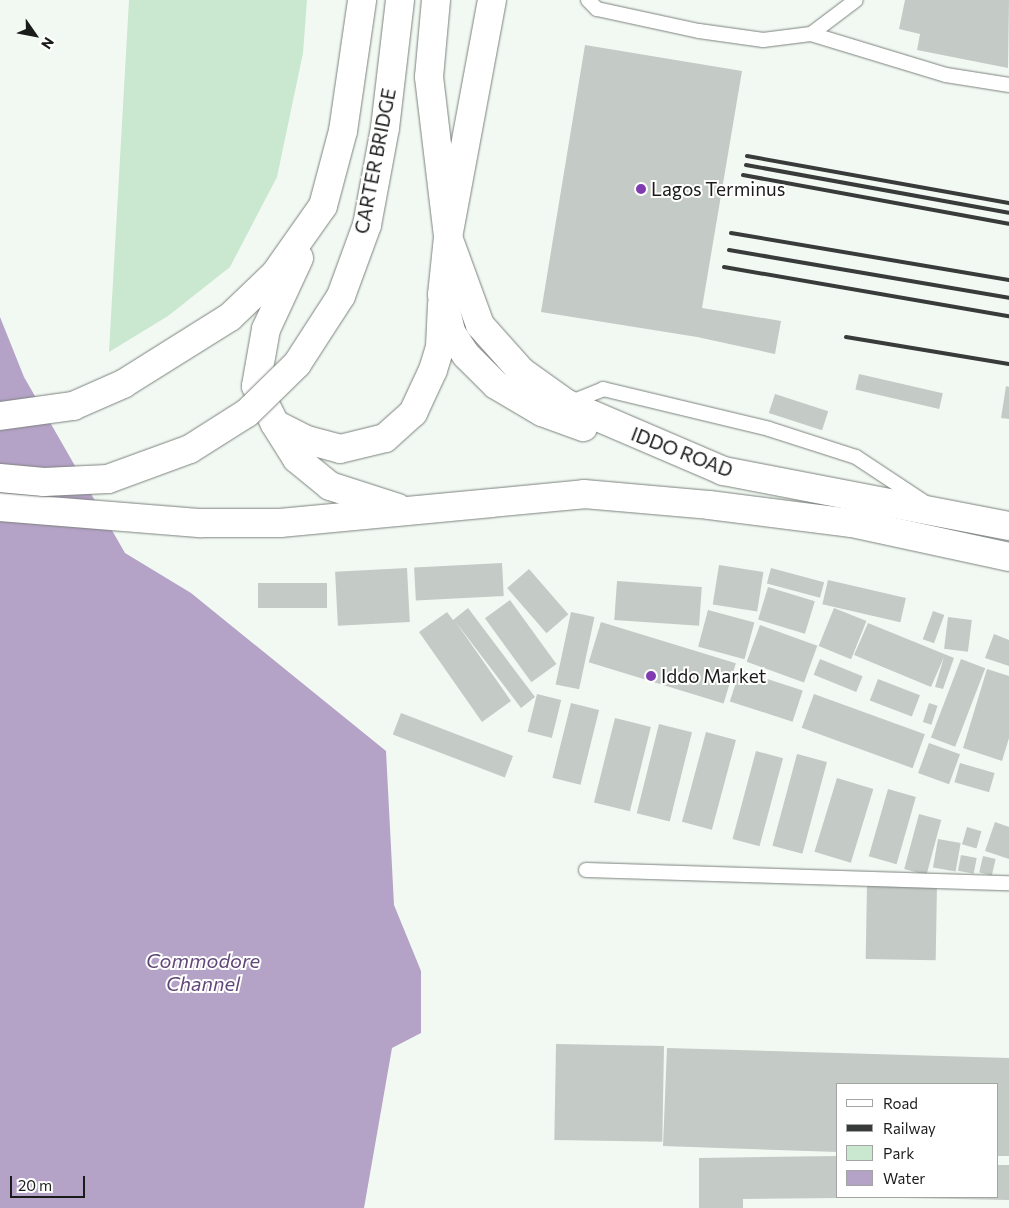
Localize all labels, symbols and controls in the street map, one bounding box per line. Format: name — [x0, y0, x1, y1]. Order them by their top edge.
north arrow — [10, 10, 60, 60]
text: N — [38, 34, 58, 52]
street label: CARTER BRIDGE — [350, 86, 400, 236]
place label: Lagos Terminus — [651, 178, 785, 200]
marker: Lagos Terminus — [635, 183, 647, 195]
street label: IDDO ROAD — [628, 422, 736, 482]
place label: Iddo Market — [661, 665, 766, 687]
marker: Iddo Market — [645, 670, 657, 682]
water label: Commodore Channel — [146, 949, 260, 996]
legend — [836, 1083, 999, 1198]
text: Road — [883, 1094, 918, 1112]
text: Railway — [883, 1119, 936, 1137]
text: Park — [883, 1144, 914, 1162]
scale bar — [12, 1166, 88, 1198]
text: Water — [883, 1169, 925, 1187]
text: 20 m — [18, 1176, 52, 1194]

